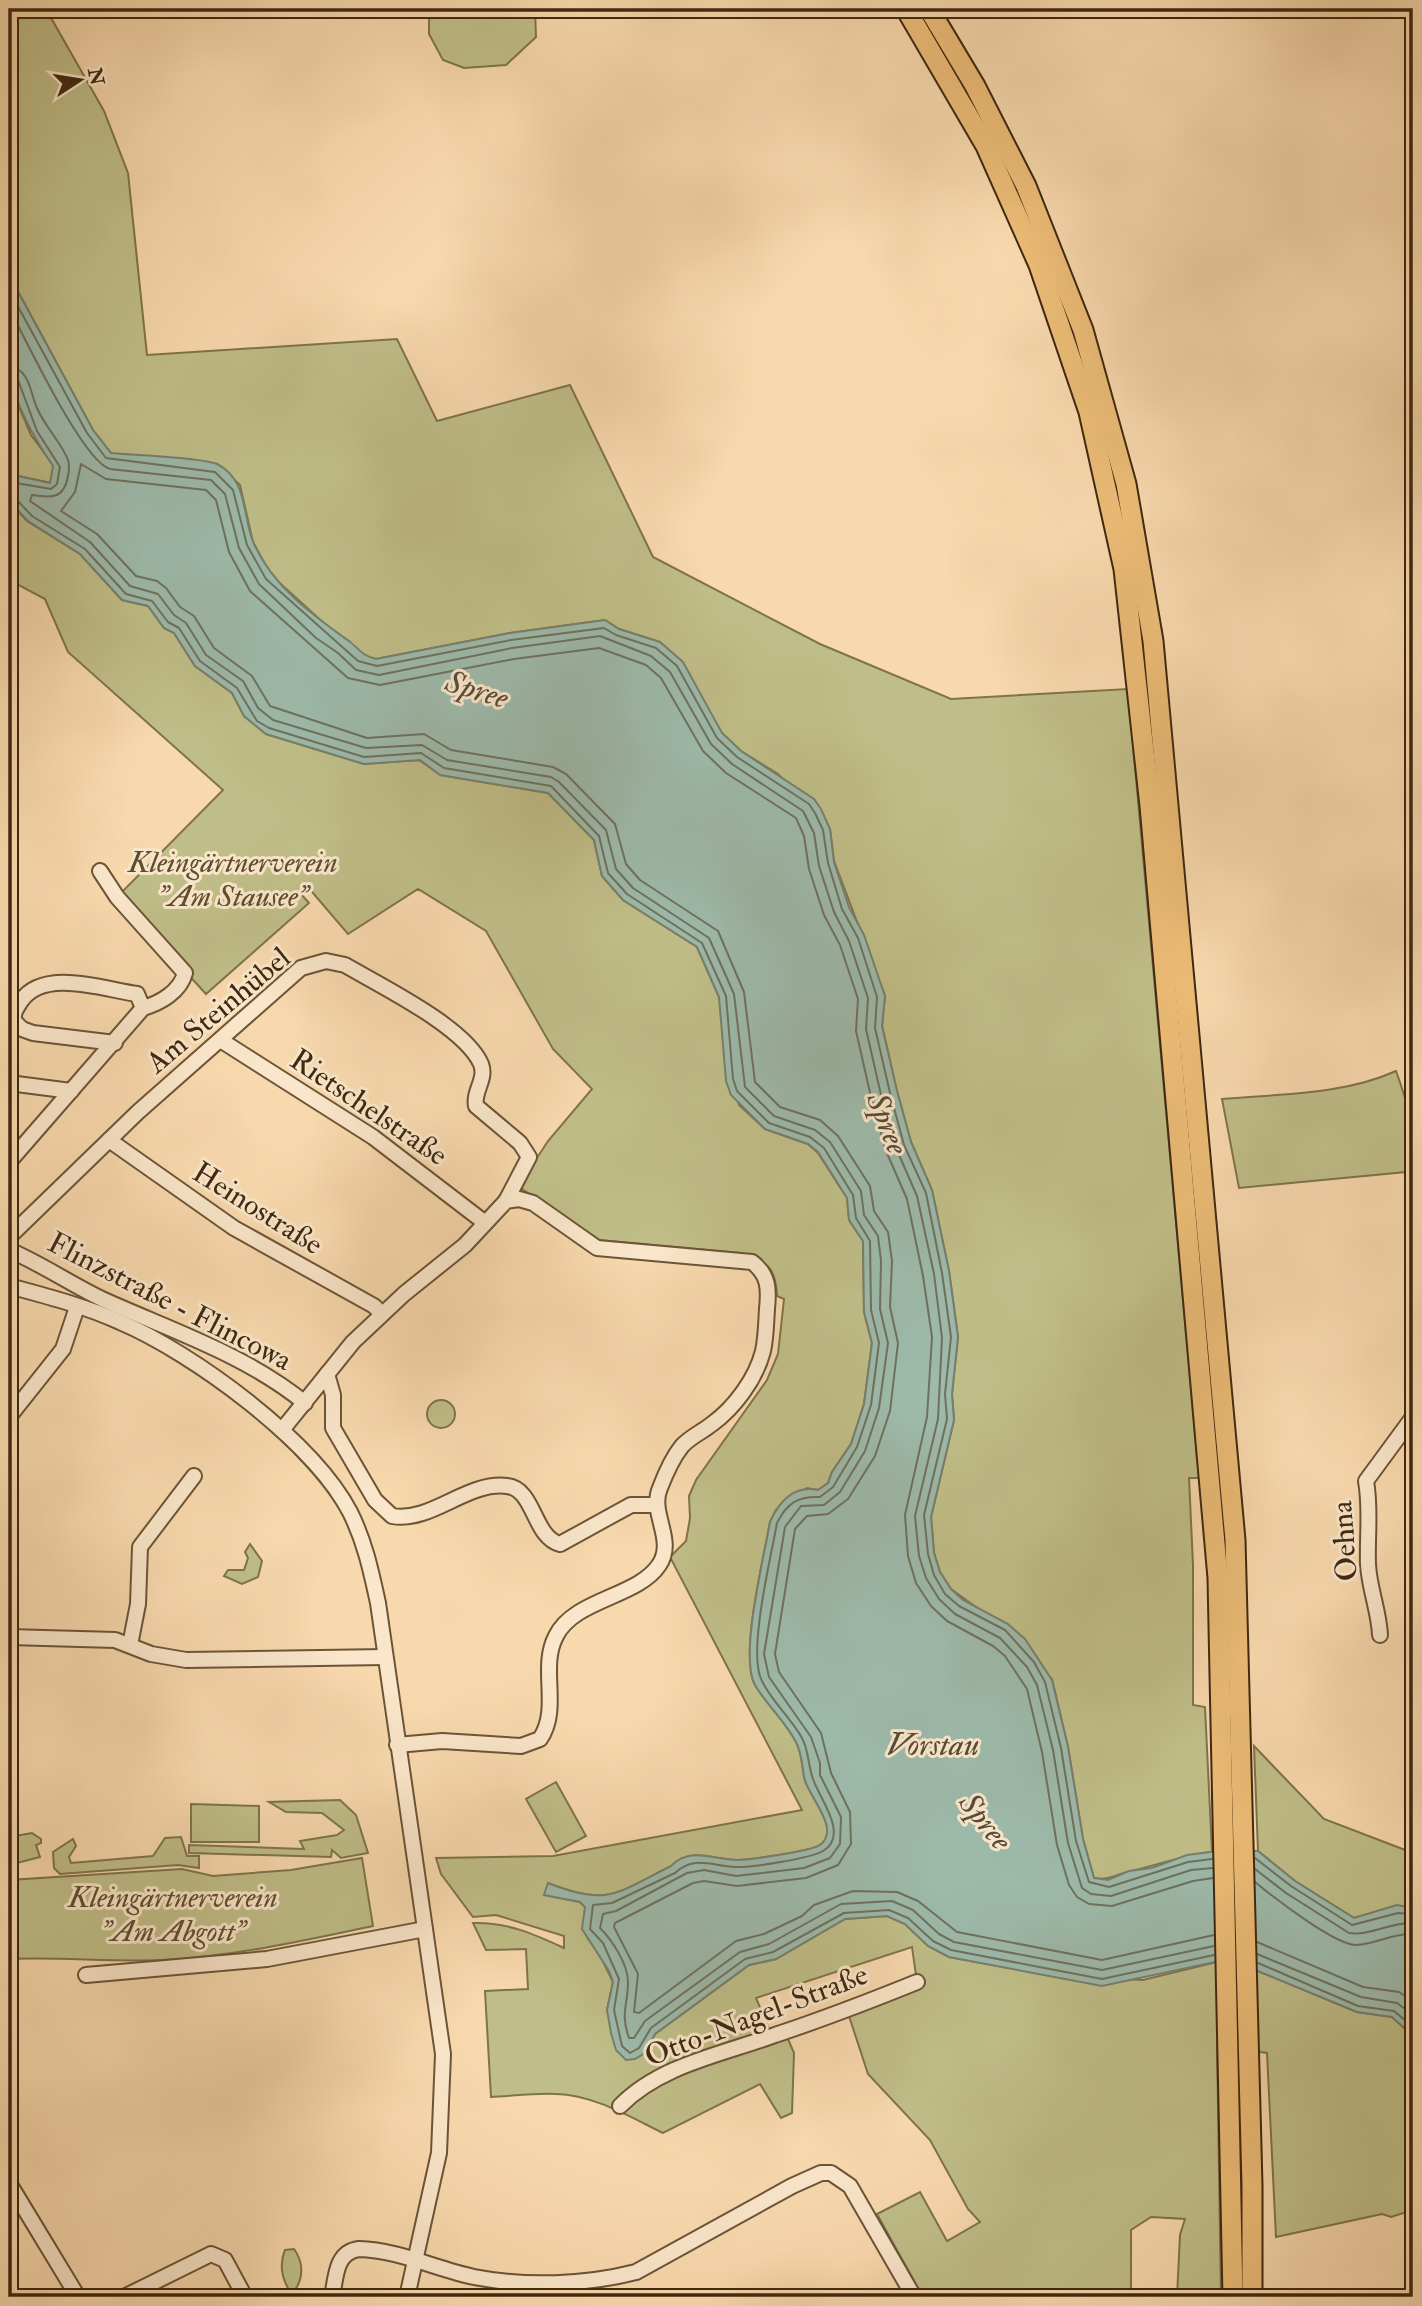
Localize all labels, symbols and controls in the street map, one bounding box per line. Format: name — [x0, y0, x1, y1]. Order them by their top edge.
north arrow — [46, 46, 116, 116]
text: N — [82, 65, 109, 88]
water label: Spree — [440, 661, 513, 718]
park label: Kleingärtnerverein "Am Stausee" — [126, 844, 338, 915]
street label: Am Steinhübel — [138, 939, 298, 1082]
street label: Rietschelstraße — [283, 1041, 455, 1174]
water label: Spree — [856, 1085, 918, 1161]
street label: Heinostraße — [186, 1154, 330, 1263]
street label: Flinzstraße - Flincowa — [42, 1224, 299, 1379]
street label: Oehna — [1323, 1499, 1366, 1582]
water label: Vorstau — [887, 1725, 979, 1765]
water label: Spree — [949, 1784, 1021, 1859]
park label: Kleingärtnerverein "Am Abgott" — [66, 1879, 278, 1950]
street label: Otto-Nagel-Straße — [640, 1956, 873, 2075]

